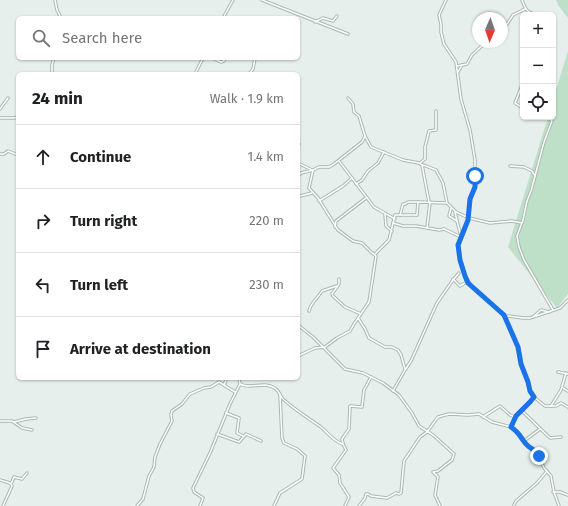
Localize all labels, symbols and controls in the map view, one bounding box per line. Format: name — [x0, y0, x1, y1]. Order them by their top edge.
north arrow — [472, 12, 508, 48]
map controls — [520, 12, 556, 120]
button: + — [520, 12, 556, 48]
search box — [16, 16, 300, 60]
icon: search — [30, 27, 52, 49]
text: Search here — [62, 29, 142, 47]
button: − — [520, 48, 556, 84]
button: locate — [520, 84, 556, 120]
text: 24 min — [32, 88, 83, 109]
text: Walk · 1.9 km — [210, 91, 284, 106]
icon: ahead — [32, 146, 54, 168]
text: Continue — [70, 148, 131, 166]
text: 1.4 km — [248, 149, 284, 164]
route start — [466, 167, 484, 185]
icon: right — [32, 210, 54, 232]
text: Turn right — [70, 212, 137, 230]
text: 220 m — [249, 213, 284, 228]
icon: left — [32, 274, 54, 296]
text: Turn left — [70, 276, 128, 294]
text: 230 m — [249, 277, 284, 292]
icon: arrive — [32, 338, 54, 360]
text: Arrive at destination — [70, 340, 211, 358]
route end — [530, 447, 548, 465]

